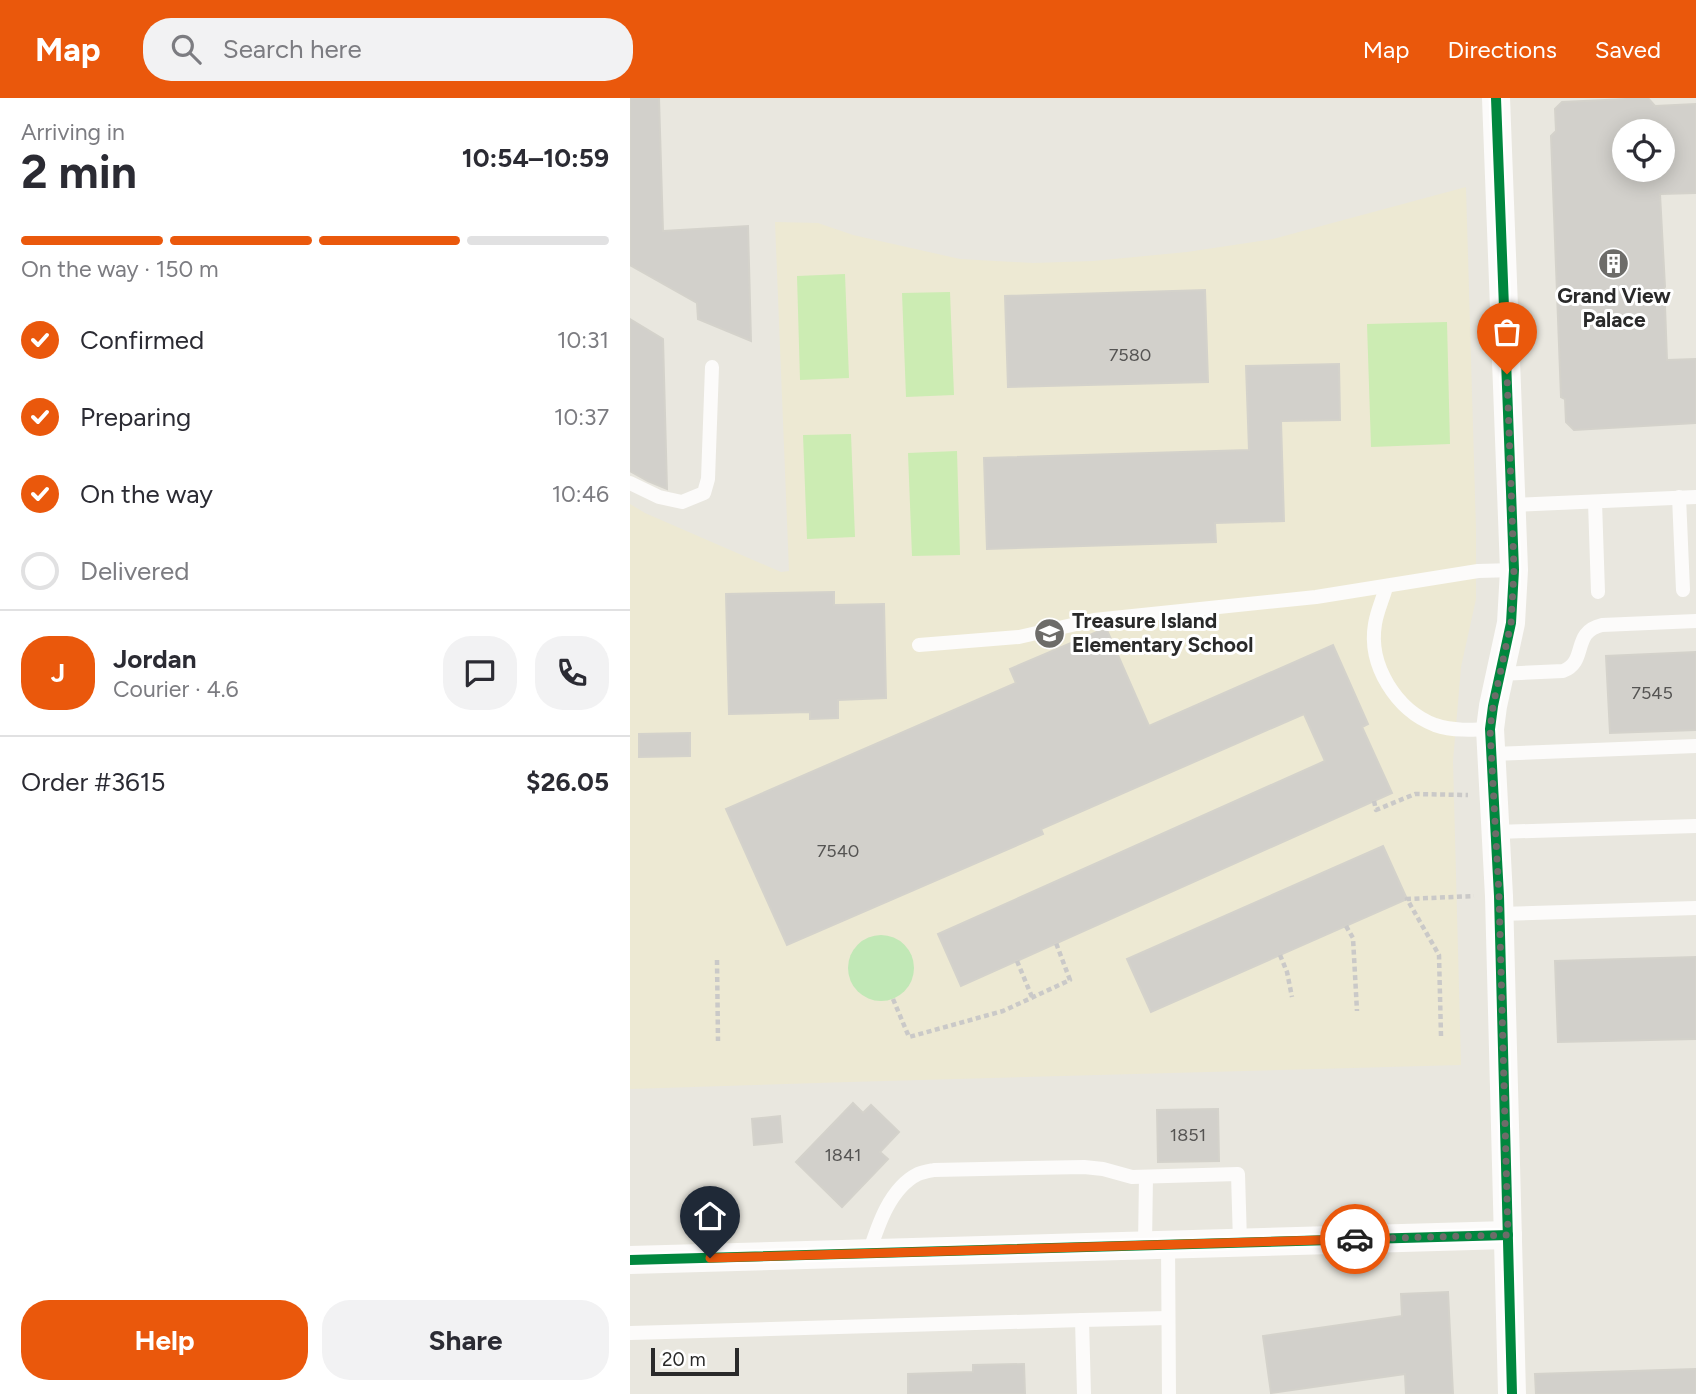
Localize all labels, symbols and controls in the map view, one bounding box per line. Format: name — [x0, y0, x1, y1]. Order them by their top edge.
search box — [143, 18, 633, 81]
text: Map — [35, 30, 101, 69]
icon: search — [167, 30, 205, 68]
text: Search here — [223, 33, 362, 65]
text: Map — [1363, 35, 1409, 64]
text: Directions — [1447, 35, 1557, 64]
text: Saved — [1595, 35, 1661, 64]
text: Arriving in — [21, 118, 125, 146]
map controls — [1612, 119, 1675, 182]
button: locate — [1612, 119, 1675, 182]
text: 10:54–10:59 — [462, 142, 609, 174]
text: 2 min — [21, 144, 137, 200]
building icon: Grand View Palace — [1597, 247, 1631, 281]
text: On the way · 150 m — [21, 255, 218, 283]
place label: Grand View Palace — [1557, 283, 1671, 332]
pin — [1477, 302, 1537, 374]
icon: bag — [1488, 313, 1526, 351]
icon: check — [21, 321, 59, 359]
text: Confirmed — [80, 324, 204, 356]
text: 10:31 — [557, 326, 609, 354]
house number: 7580 — [1109, 344, 1151, 366]
icon: check — [21, 398, 59, 436]
text: Preparing — [80, 401, 191, 433]
text: 10:37 — [554, 403, 609, 431]
icon: check — [21, 475, 59, 513]
text: On the way — [80, 478, 213, 510]
text: 10:46 — [552, 480, 609, 508]
text: Delivered — [80, 555, 189, 587]
place label: Treasure Island Elementary School — [1072, 608, 1253, 657]
school or university icon: Treasure Island Elementary School — [1032, 616, 1066, 650]
button: chat — [443, 636, 517, 710]
button: phone — [535, 636, 609, 710]
text: Jordan — [113, 643, 196, 675]
text: J — [51, 657, 65, 689]
text: Courier · 4.6 — [113, 675, 239, 703]
house number: 7545 — [1631, 682, 1673, 704]
text: Order #3615 — [21, 766, 166, 798]
text: $26.05 — [526, 766, 609, 798]
house number: 7540 — [817, 840, 859, 862]
house number: 1851 — [1170, 1124, 1206, 1146]
house number: 1841 — [824, 1144, 862, 1166]
pin — [680, 1186, 740, 1258]
icon: home — [691, 1197, 729, 1235]
courier — [1320, 1204, 1390, 1274]
icon: car — [1336, 1220, 1374, 1258]
button: Help — [21, 1300, 308, 1380]
button: Share — [322, 1300, 609, 1380]
scale bar — [651, 1345, 738, 1377]
text: 20 m — [662, 1348, 706, 1371]

